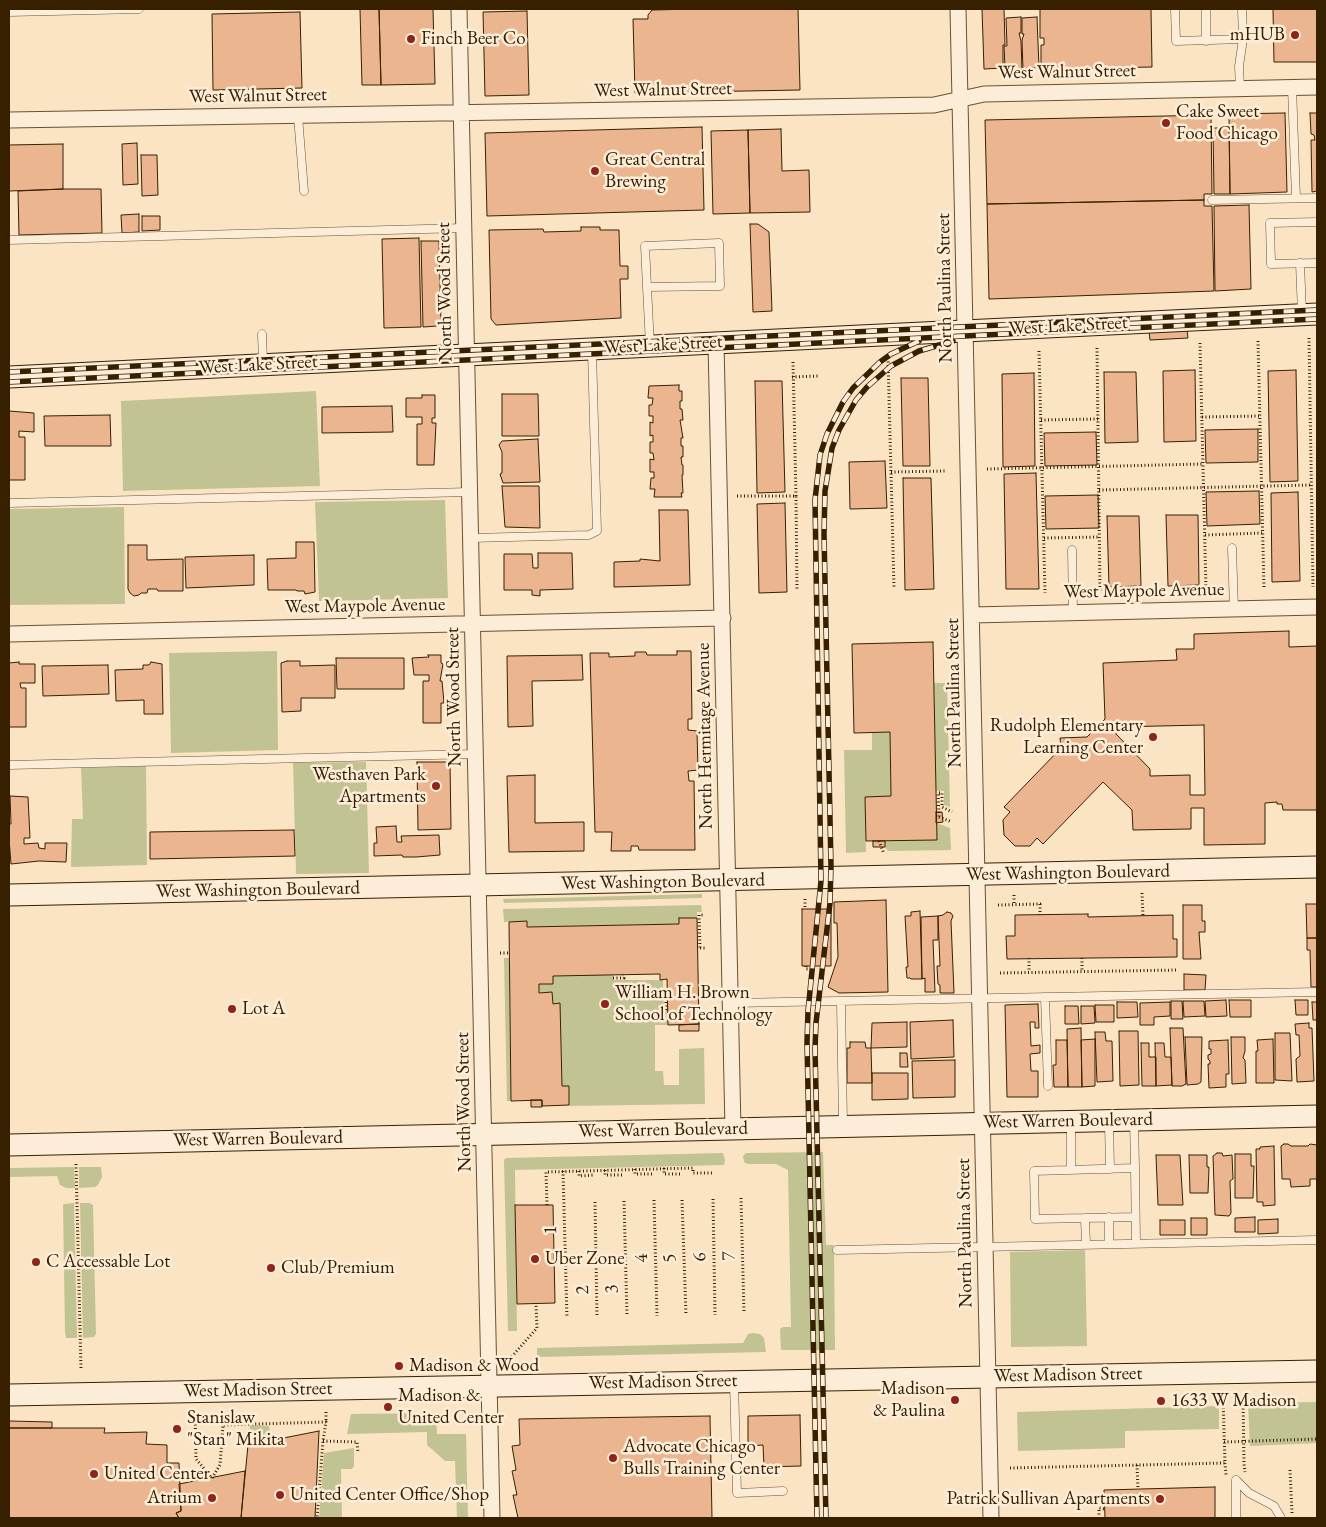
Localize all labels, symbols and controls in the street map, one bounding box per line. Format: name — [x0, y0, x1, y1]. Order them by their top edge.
place label: mHUB — [1230, 24, 1285, 46]
place label: Finch Beer Co — [421, 28, 526, 50]
marker: mHUB — [1289, 29, 1301, 41]
marker: Finch Beer Co — [405, 33, 417, 45]
street label: West Walnut Street — [998, 59, 1136, 85]
street label: West Walnut Street — [594, 77, 732, 103]
street label: West Walnut Street — [189, 83, 327, 109]
place label: Cake Sweet Food Chicago — [1176, 101, 1278, 145]
marker: Cake Sweet Food Chicago — [1160, 117, 1172, 129]
place label: Great Central Brewing — [605, 149, 705, 193]
marker: Great Central Brewing — [589, 165, 601, 177]
street label: North Paulina Street — [932, 213, 958, 363]
street label: North Wood Street — [432, 222, 458, 362]
street label: West Lake Street — [1008, 311, 1128, 341]
street label: West Lake Street — [603, 330, 723, 360]
street label: West Lake Street — [198, 350, 318, 380]
street label: West Maypole Avenue — [1064, 578, 1224, 604]
street label: West Maypole Avenue — [285, 593, 445, 619]
street label: North Paulina Street — [941, 618, 967, 768]
street label: North Wood Street — [441, 627, 467, 767]
street label: North Hermitage Avenue — [692, 643, 718, 829]
place label: Rudolph Elementary Learning Center — [990, 715, 1143, 759]
marker: Rudolph Elementary Learning Center — [1147, 731, 1159, 743]
place label: Westhaven Park Apartments — [313, 764, 426, 808]
marker: Westhaven Park Apartments — [430, 780, 442, 792]
street label: West Washington Boulevard — [966, 860, 1170, 886]
street label: West Washington Boulevard — [561, 869, 765, 895]
street label: West Washington Boulevard — [156, 877, 360, 903]
place label: William H. Brown School of Technology — [615, 982, 773, 1026]
place label: Lot A — [242, 998, 285, 1020]
marker: William H. Brown School of Technology — [599, 998, 611, 1010]
marker: Lot A — [226, 1003, 238, 1015]
street label: North Wood Street — [451, 1032, 477, 1172]
street label: West Warren Boulevard — [983, 1108, 1153, 1134]
street label: West Warren Boulevard — [578, 1117, 748, 1143]
street label: West Warren Boulevard — [173, 1126, 343, 1152]
street label: North Paulina Street — [952, 1158, 978, 1308]
street label: 1 — [540, 1225, 562, 1235]
place label: Uber Zone — [545, 1248, 625, 1270]
place label: C Accessable Lot — [46, 1251, 170, 1273]
street label: 7 — [718, 1251, 740, 1261]
street label: 6 — [689, 1252, 711, 1262]
marker: Uber Zone — [529, 1253, 541, 1265]
street label: 4 — [630, 1253, 654, 1263]
street label: 5 — [658, 1253, 682, 1263]
marker: C Accessable Lot — [30, 1256, 42, 1268]
place label: Club/Premium — [281, 1257, 395, 1279]
marker: Club/Premium — [265, 1262, 277, 1274]
street label: 3 — [601, 1284, 623, 1294]
street label: 2 — [572, 1285, 594, 1295]
place label: Madison & Wood — [409, 1355, 539, 1377]
marker: Madison & Wood — [393, 1360, 405, 1372]
street label: West Madison Street — [994, 1362, 1142, 1388]
street label: West Madison Street — [589, 1369, 737, 1395]
street label: West Madison Street — [184, 1377, 332, 1403]
place label: Madison & Paulina — [873, 1378, 945, 1422]
place label: Madison & United Center — [398, 1385, 504, 1429]
place label: 1633 W Madison — [1171, 1390, 1297, 1412]
marker: Madison & Paulina — [949, 1394, 961, 1406]
marker: 1633 W Madison — [1155, 1395, 1167, 1407]
marker: Madison & United Center — [382, 1401, 394, 1413]
place label: Stanislaw "Stan" Mikita — [187, 1407, 285, 1451]
marker: Stanislaw "Stan" Mikita — [171, 1423, 183, 1435]
place label: Advocate Chicago Bulls Training Center — [623, 1436, 780, 1480]
marker: Advocate Chicago Bulls Training Center — [607, 1452, 619, 1464]
place label: United Center — [104, 1463, 210, 1485]
marker: United Center — [88, 1468, 100, 1480]
place label: United Center Office/Shop — [290, 1484, 489, 1506]
place label: Atrium — [147, 1487, 202, 1509]
place label: Patrick Sullivan Apartments — [947, 1488, 1150, 1510]
marker: United Center Office/Shop — [274, 1489, 286, 1501]
marker: Atrium — [206, 1492, 218, 1504]
marker: Patrick Sullivan Apartments — [1154, 1493, 1166, 1505]

